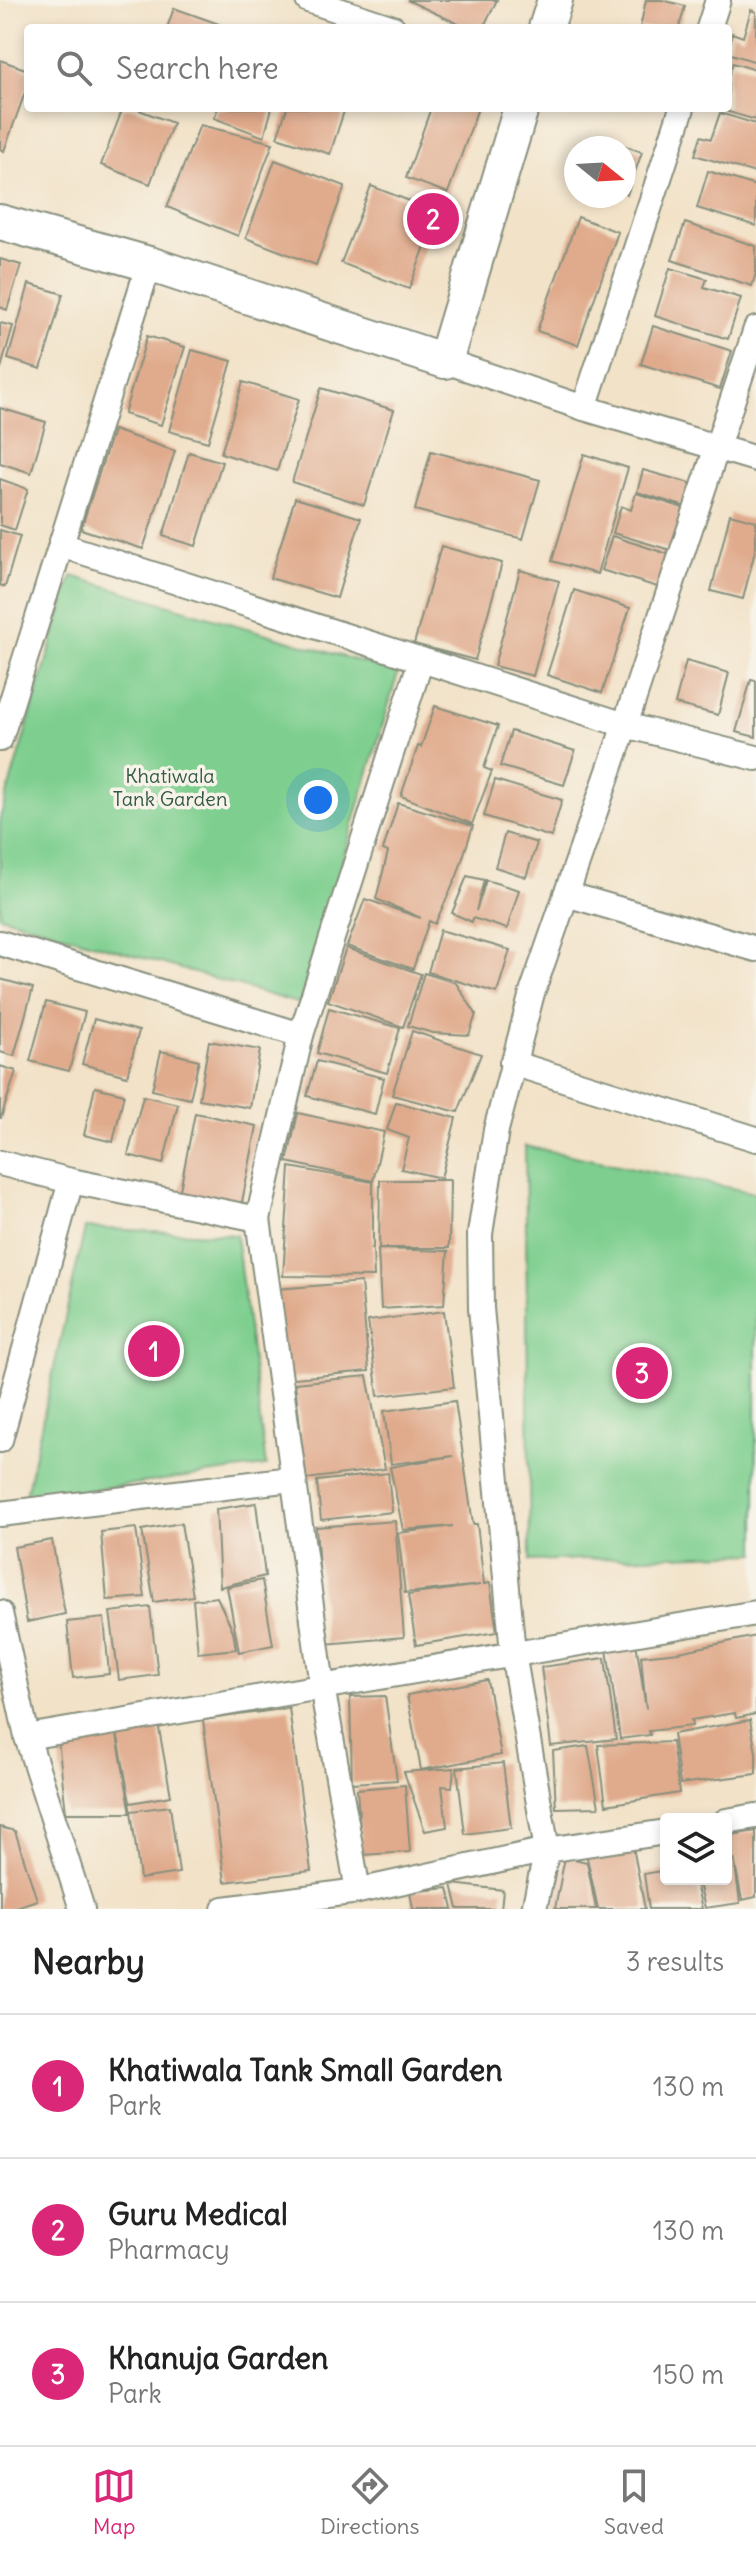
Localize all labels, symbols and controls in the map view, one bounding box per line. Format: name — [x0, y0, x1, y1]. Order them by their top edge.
search box — [24, 24, 732, 112]
icon: search — [52, 46, 96, 90]
text: Search here — [116, 49, 279, 87]
north arrow — [564, 136, 636, 208]
pin: 2 — [407, 189, 459, 249]
park label: Khatiwala Tank Garden — [113, 763, 227, 811]
your location — [298, 780, 338, 820]
pin: 1 — [128, 1321, 180, 1381]
pin: 3 — [616, 1343, 668, 1403]
map controls — [660, 1813, 732, 1885]
button: layers — [660, 1813, 732, 1885]
text: Nearby — [32, 1940, 145, 1983]
text: 3 results — [626, 1945, 724, 1978]
text: Khatiwala Tank Small Garden — [108, 2051, 503, 2089]
text: 1 — [53, 2070, 63, 2103]
text: 130 m — [653, 2070, 724, 2103]
text: Park — [108, 2089, 162, 2122]
text: Guru Medical — [108, 2195, 288, 2233]
text: 2 — [51, 2214, 65, 2247]
text: 130 m — [653, 2214, 724, 2247]
text: Pharmacy — [108, 2233, 230, 2266]
text: Khanuja Garden — [108, 2339, 328, 2377]
text: 3 — [51, 2358, 65, 2391]
text: 150 m — [653, 2358, 724, 2391]
text: Park — [108, 2377, 162, 2410]
tab: Map — [92, 2464, 136, 2540]
tab: Directions — [320, 2464, 420, 2540]
tab: Saved — [604, 2464, 664, 2540]

